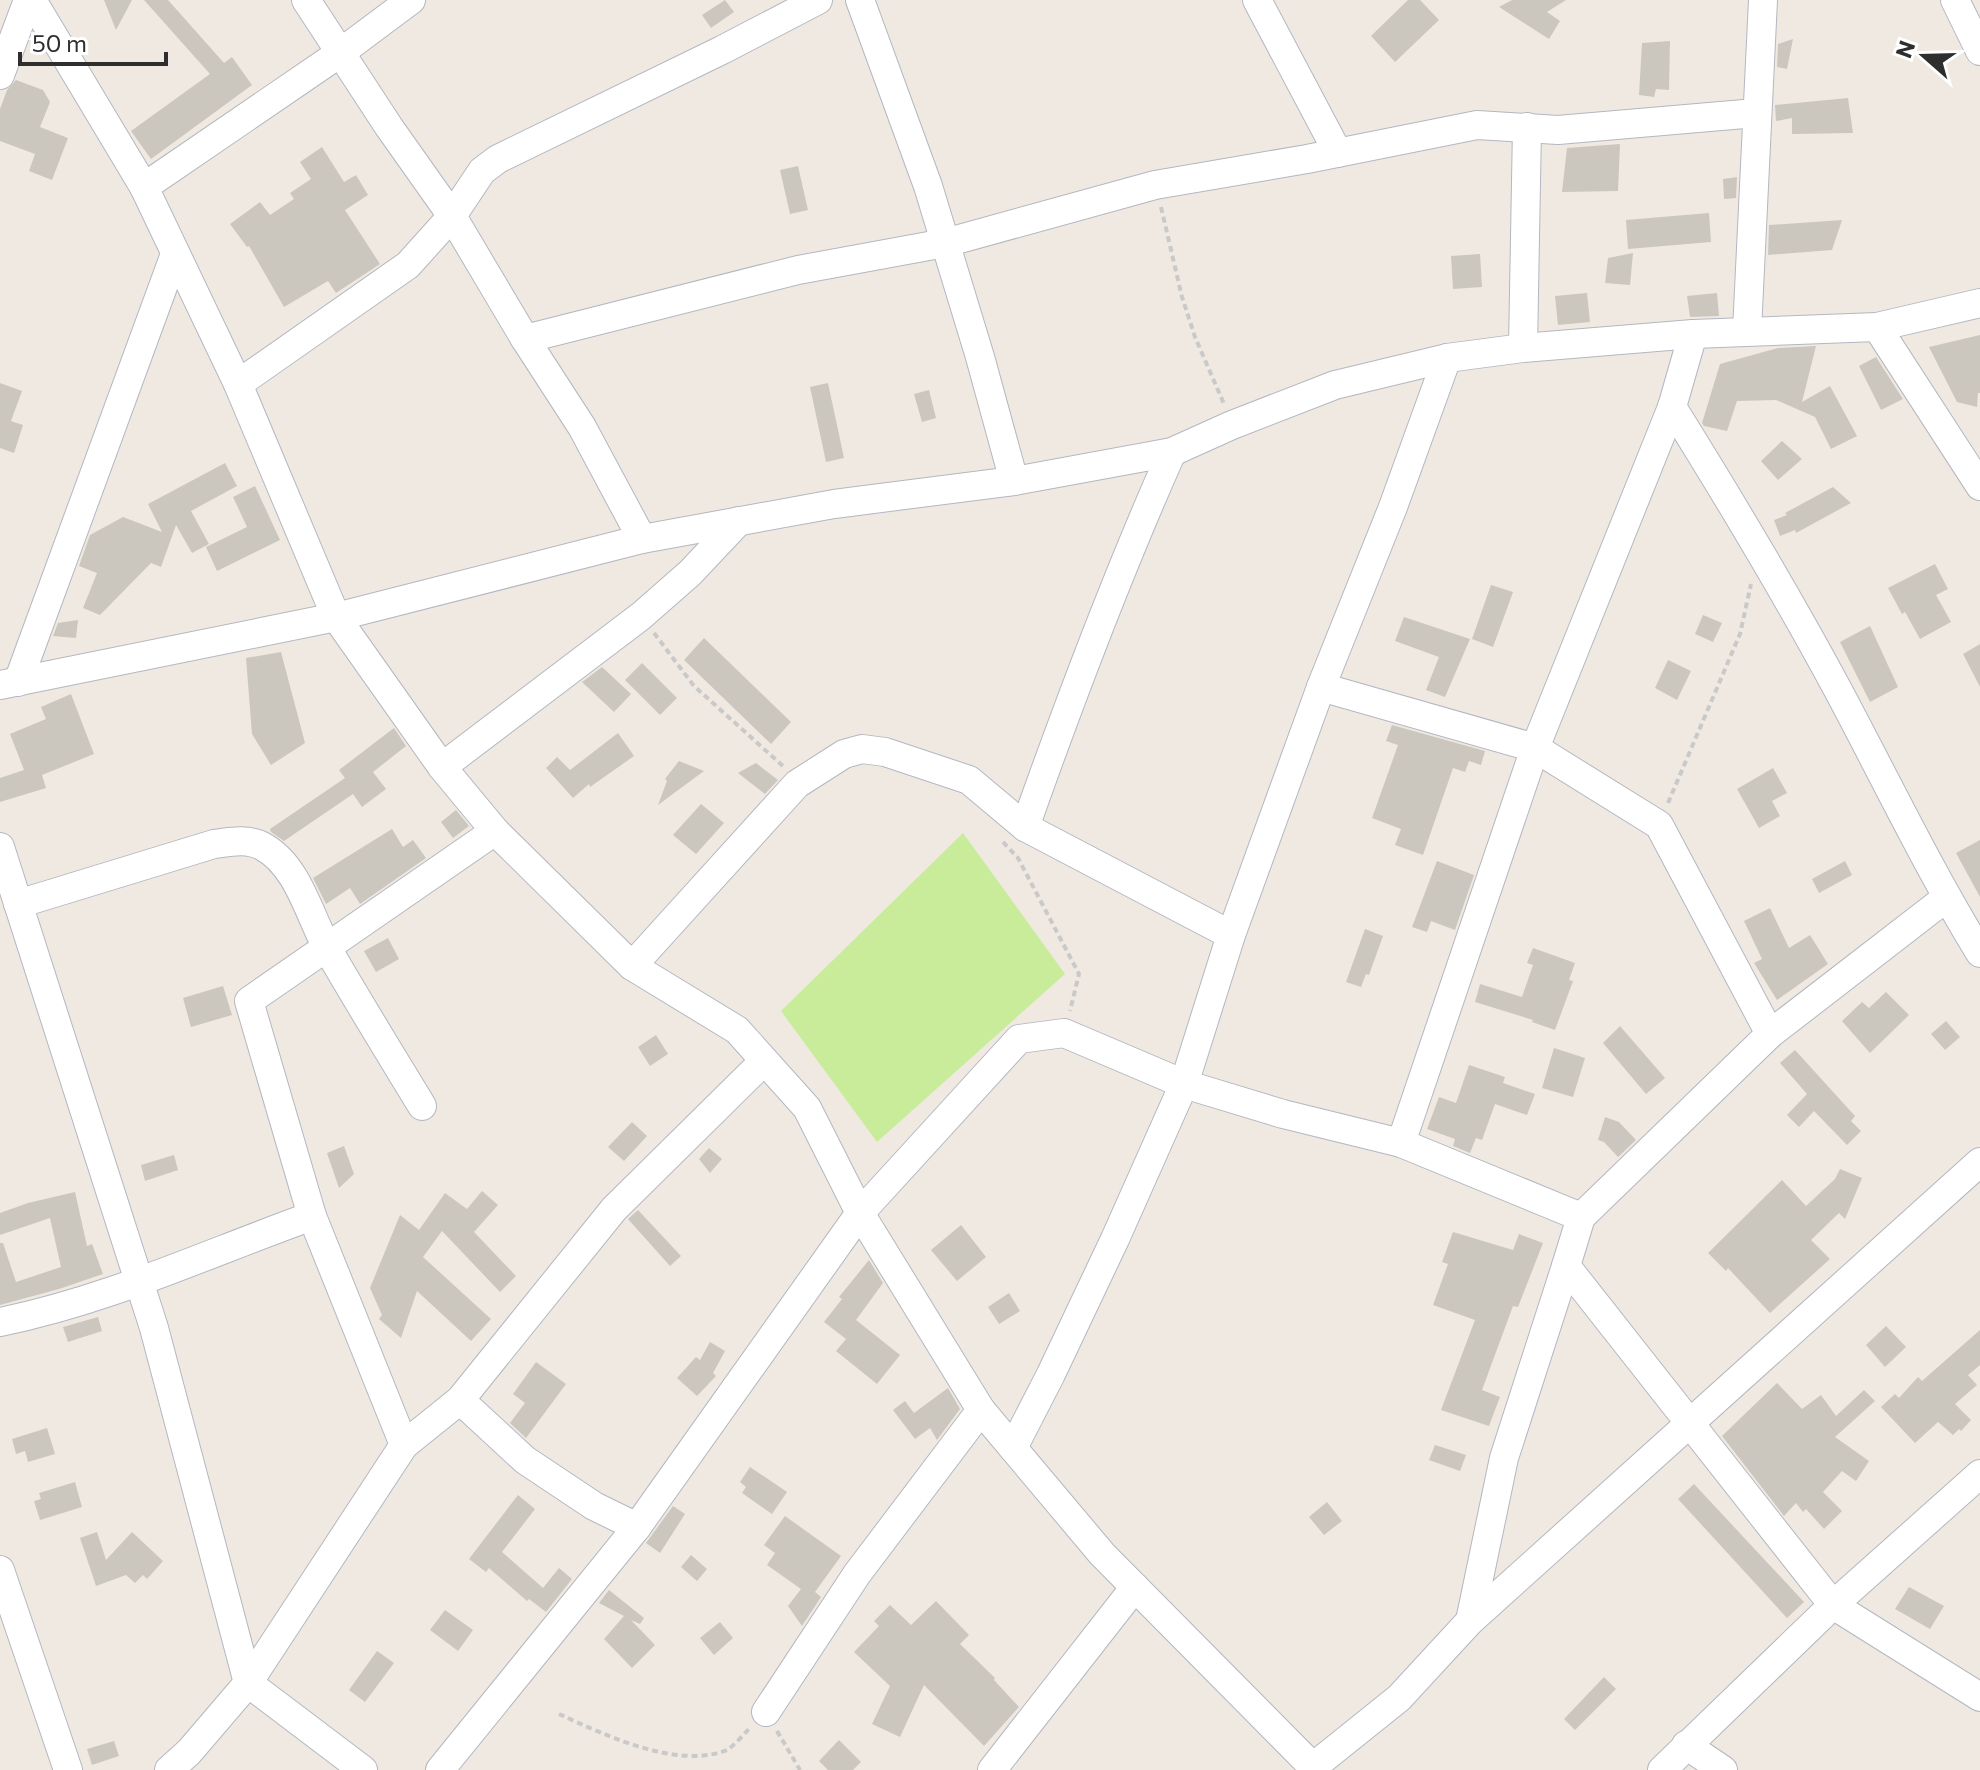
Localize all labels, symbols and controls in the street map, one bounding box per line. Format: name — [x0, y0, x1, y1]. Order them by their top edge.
scale bar — [20, 16, 166, 66]
north arrow — [1884, 16, 1964, 96]
text: 50 m — [32, 28, 87, 57]
text: N — [1889, 37, 1920, 61]

